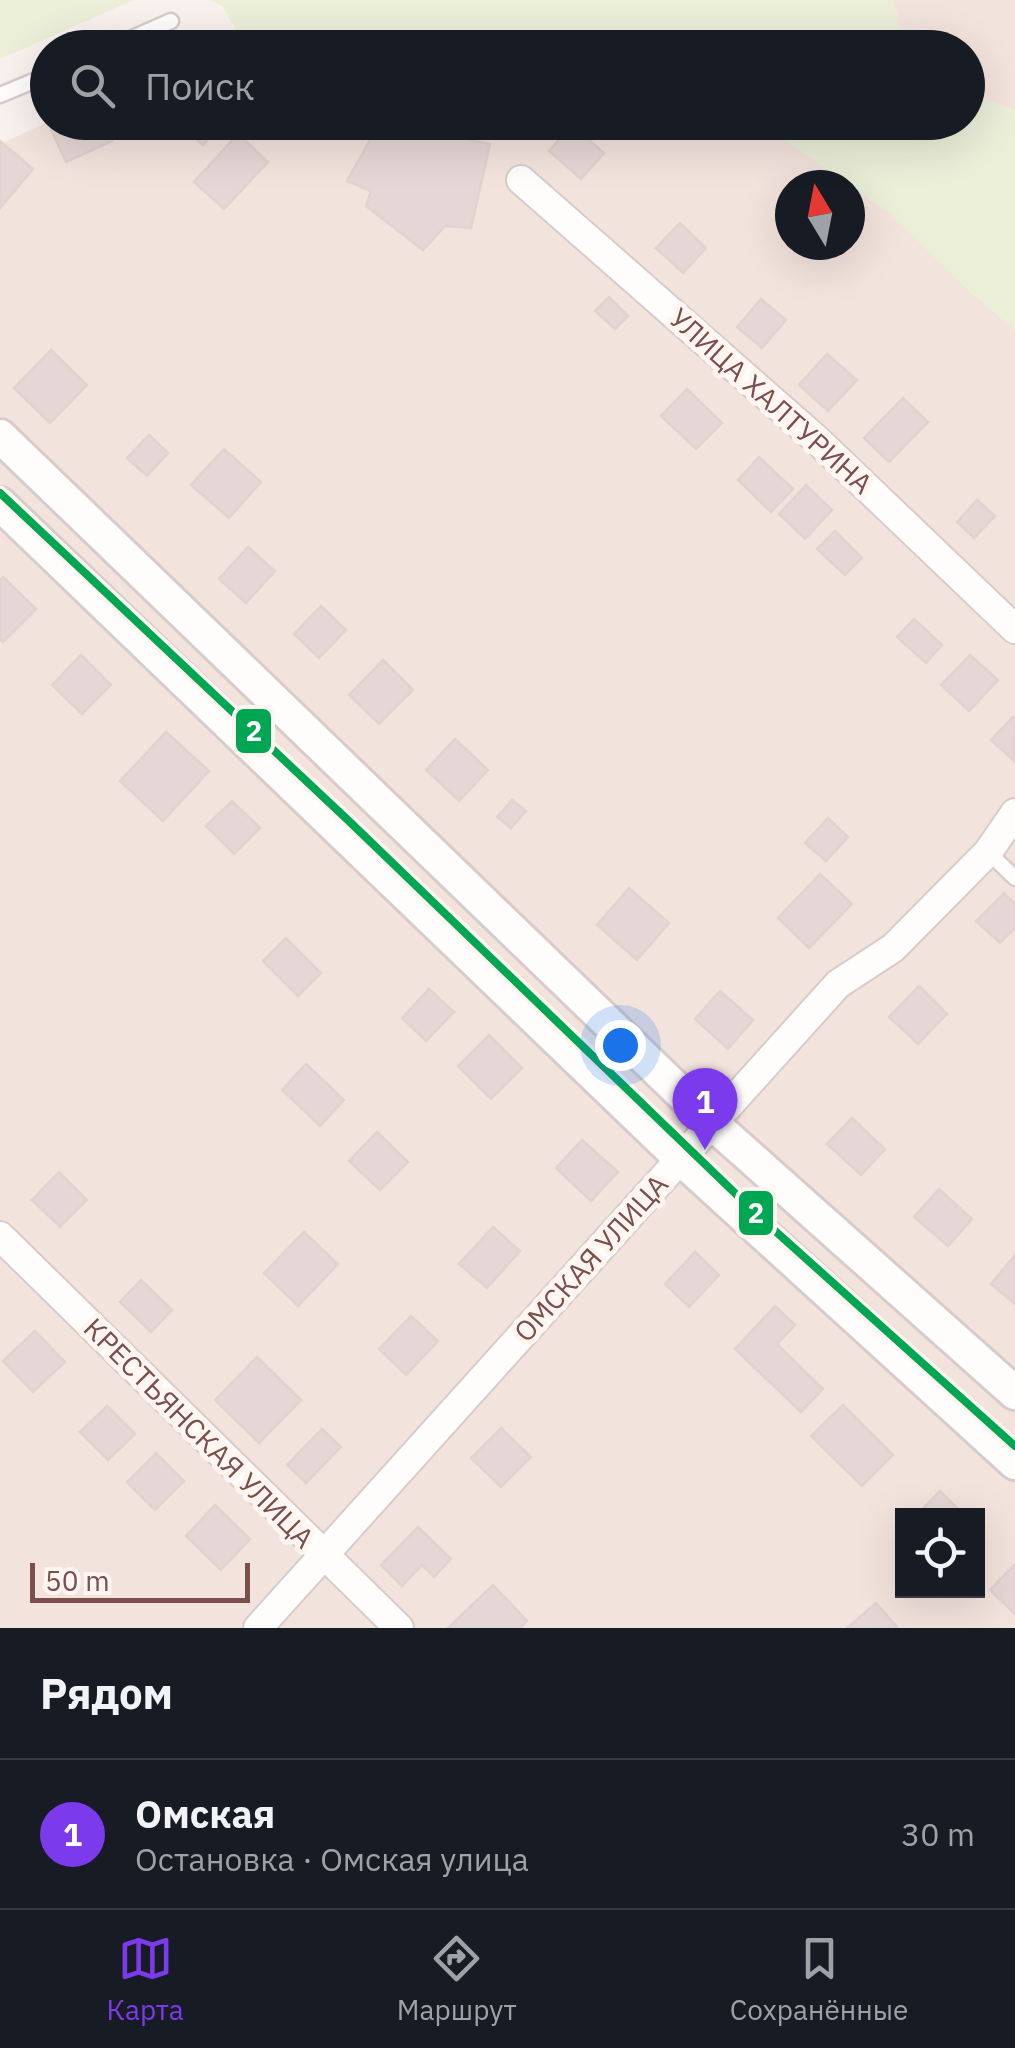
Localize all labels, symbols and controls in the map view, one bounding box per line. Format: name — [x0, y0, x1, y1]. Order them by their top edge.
search box — [30, 30, 985, 140]
icon: search — [65, 58, 120, 113]
text: Поиск — [145, 61, 255, 110]
north arrow — [775, 170, 865, 260]
street label: УЛИЦА ХАЛТУРИНА — [662, 299, 881, 502]
line badge: 2 — [234, 707, 273, 755]
text: 2 — [246, 712, 262, 749]
your location — [595, 1020, 646, 1071]
pin: 1 — [672, 1068, 738, 1150]
street label: ОМСКАЯ УЛИЦА — [505, 1166, 676, 1349]
line badge: 2 — [737, 1189, 775, 1237]
text: 2 — [748, 1194, 764, 1231]
street label: КРЕСТЬЯНСКАЯ УЛИЦА — [76, 1309, 323, 1556]
map controls — [895, 1508, 985, 1598]
button: locate — [895, 1508, 985, 1598]
scale bar — [30, 1558, 250, 1602]
text: 50 m — [45, 1562, 110, 1599]
text: Рядом — [40, 1666, 173, 1721]
text: Омская — [135, 1789, 275, 1838]
text: 1 — [63, 1813, 82, 1855]
text: 30 m — [901, 1813, 975, 1855]
text: Остановка · Омская улица — [135, 1838, 529, 1880]
tab: Карта — [107, 1931, 184, 2028]
tab: Маршрут — [397, 1931, 517, 2028]
tab: Сохранённые — [730, 1931, 908, 2028]

